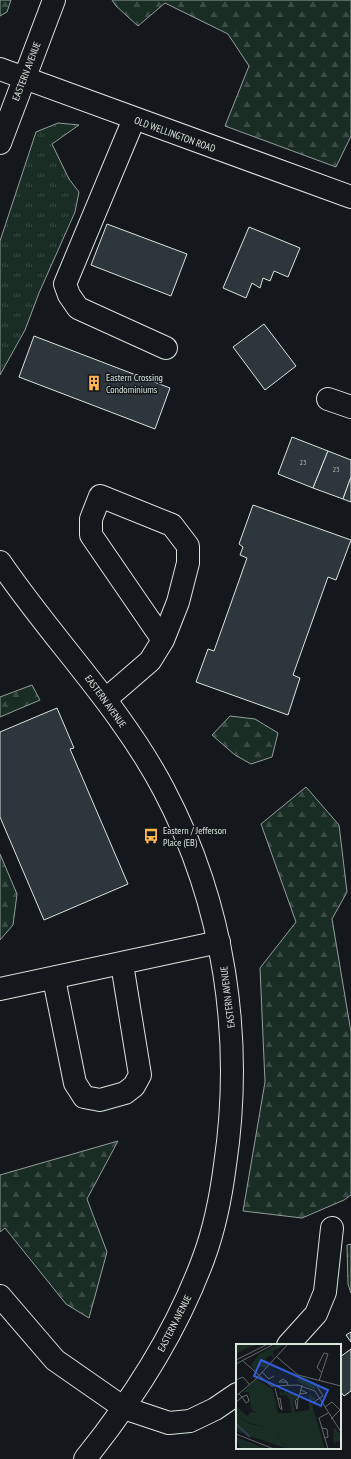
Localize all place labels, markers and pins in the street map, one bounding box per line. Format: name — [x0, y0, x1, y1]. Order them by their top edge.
place label: Eastern Crossing Condominiums — [106, 371, 163, 396]
building icon: Eastern Crossing Condominiums — [85, 374, 103, 392]
place label: Eastern / Jefferson Place (EB) — [163, 824, 226, 849]
bus stop icon: Eastern / Jefferson Place (EB) — [142, 827, 160, 845]

